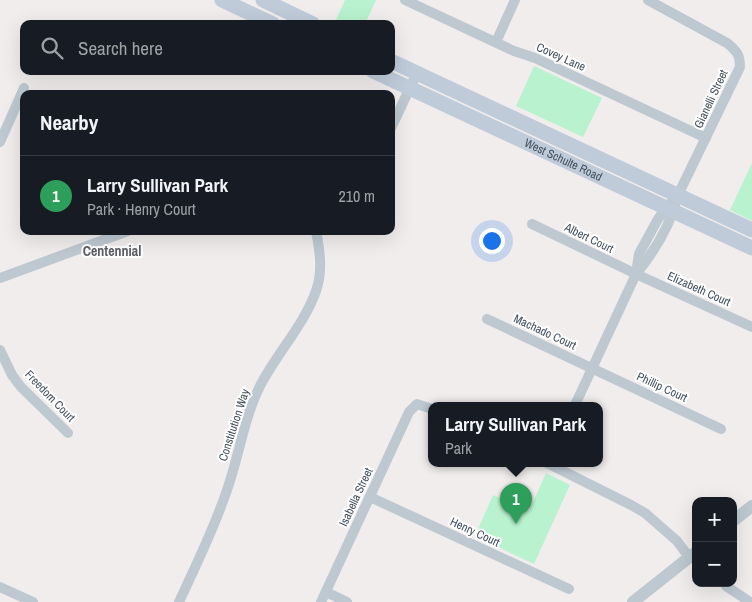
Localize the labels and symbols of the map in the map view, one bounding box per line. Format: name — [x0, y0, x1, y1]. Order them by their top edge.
street label: Covey Lane — [534, 39, 588, 75]
street label: Gianelli Street — [690, 67, 732, 131]
street label: West Schulte Road — [522, 135, 605, 185]
street label: Albert Court — [561, 219, 616, 257]
your location — [479, 228, 505, 254]
district label: Centennial — [83, 242, 141, 260]
street label: Elizabeth Court — [665, 268, 733, 310]
street label: Machado Court — [511, 311, 579, 354]
street label: Freedom Court — [21, 367, 79, 426]
street label: Phillip Court — [634, 368, 690, 406]
street label: Constitution Way — [215, 387, 253, 463]
street label: Isabella Street — [335, 465, 377, 529]
pin: 1 — [500, 483, 532, 524]
street label: Henry Court — [448, 514, 503, 551]

